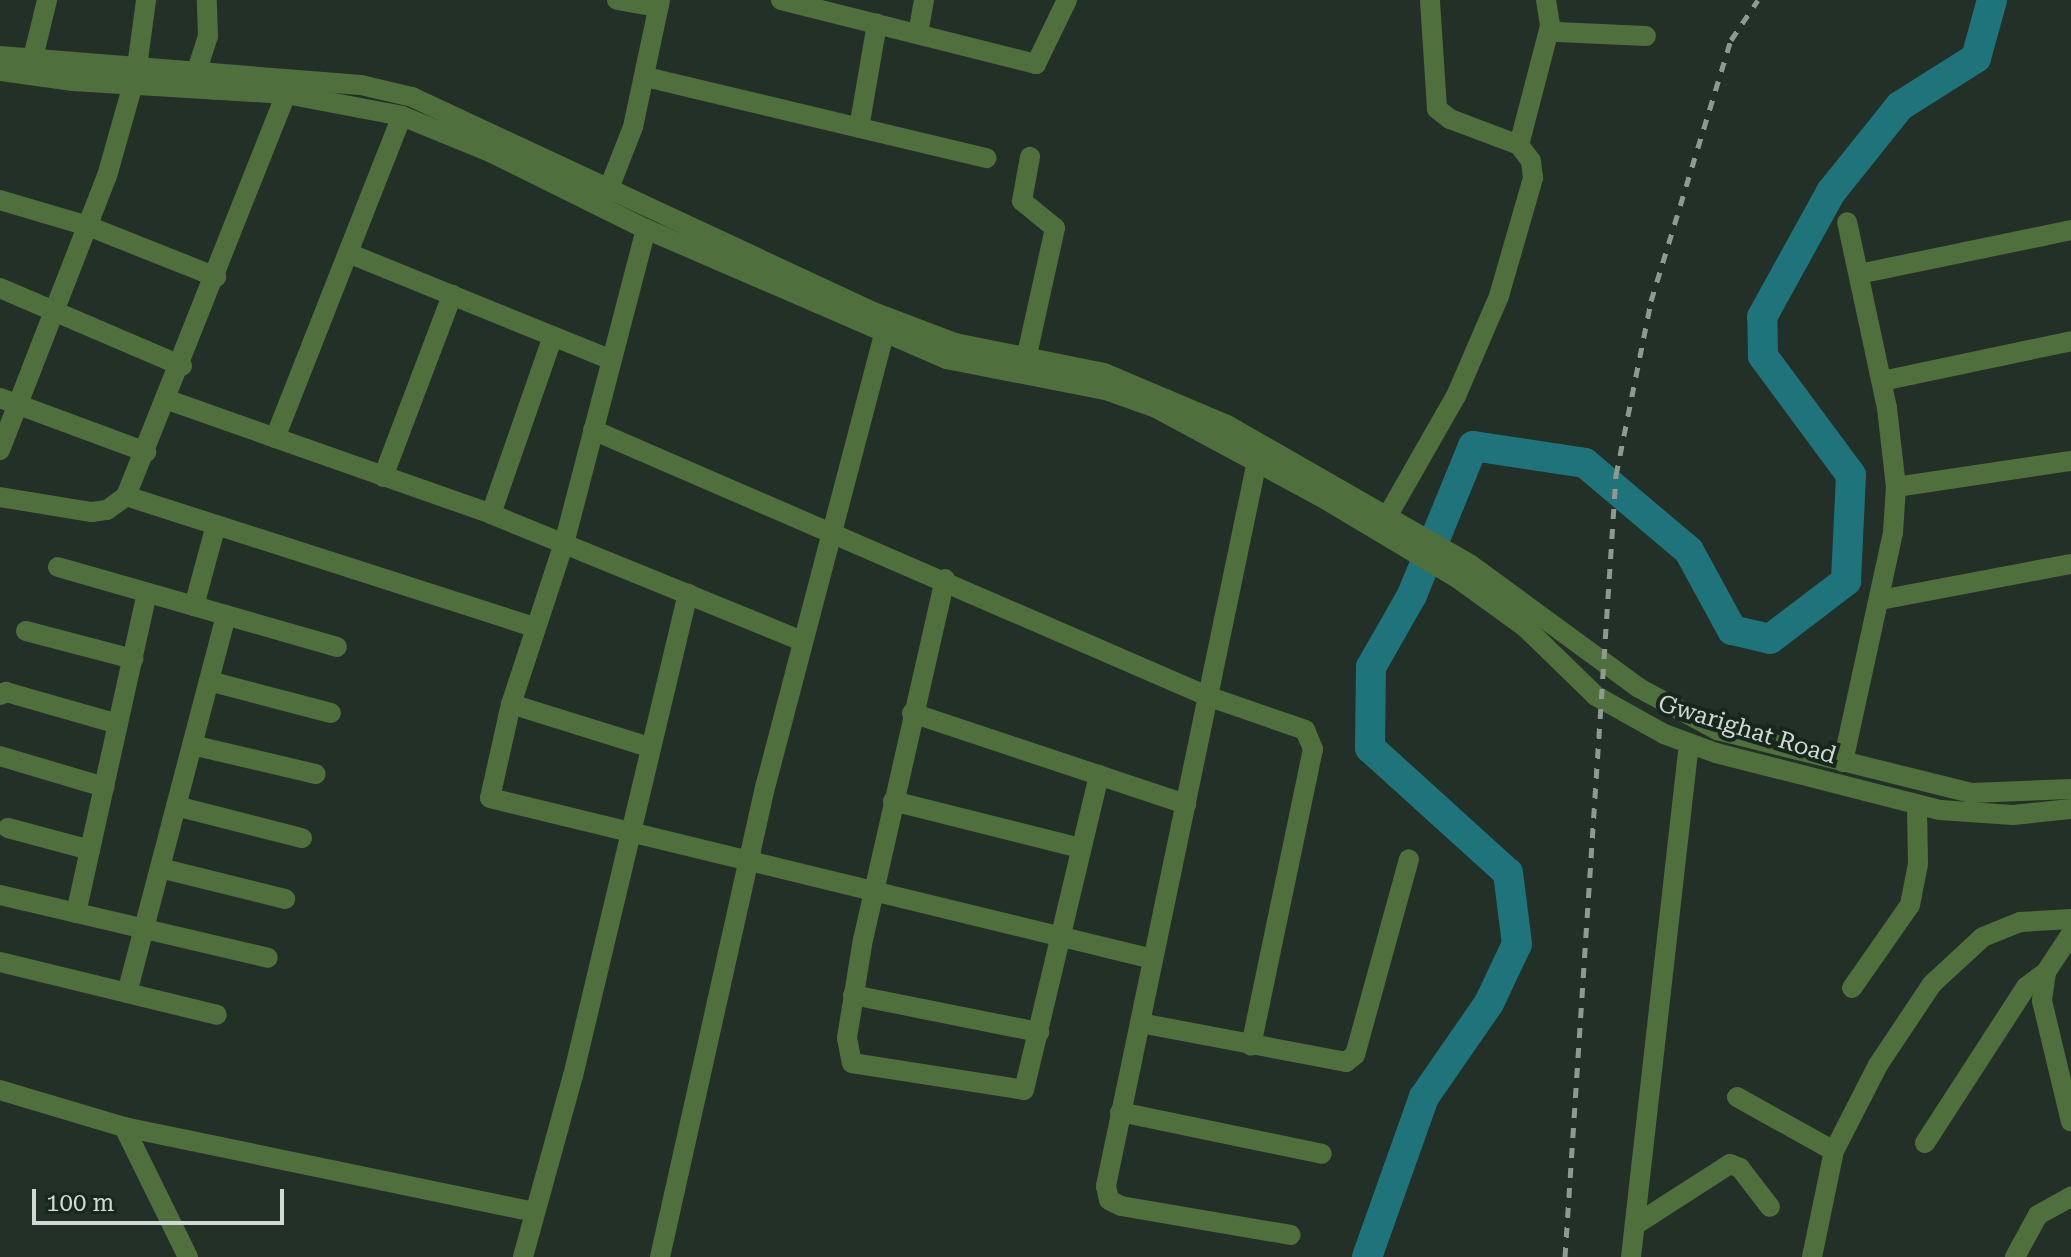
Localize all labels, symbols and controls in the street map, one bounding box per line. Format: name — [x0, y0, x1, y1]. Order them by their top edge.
street label: Gwarighat Road — [1655, 689, 1839, 771]
scale bar — [36, 1173, 288, 1223]
text: 100 m — [46, 1189, 114, 1217]

